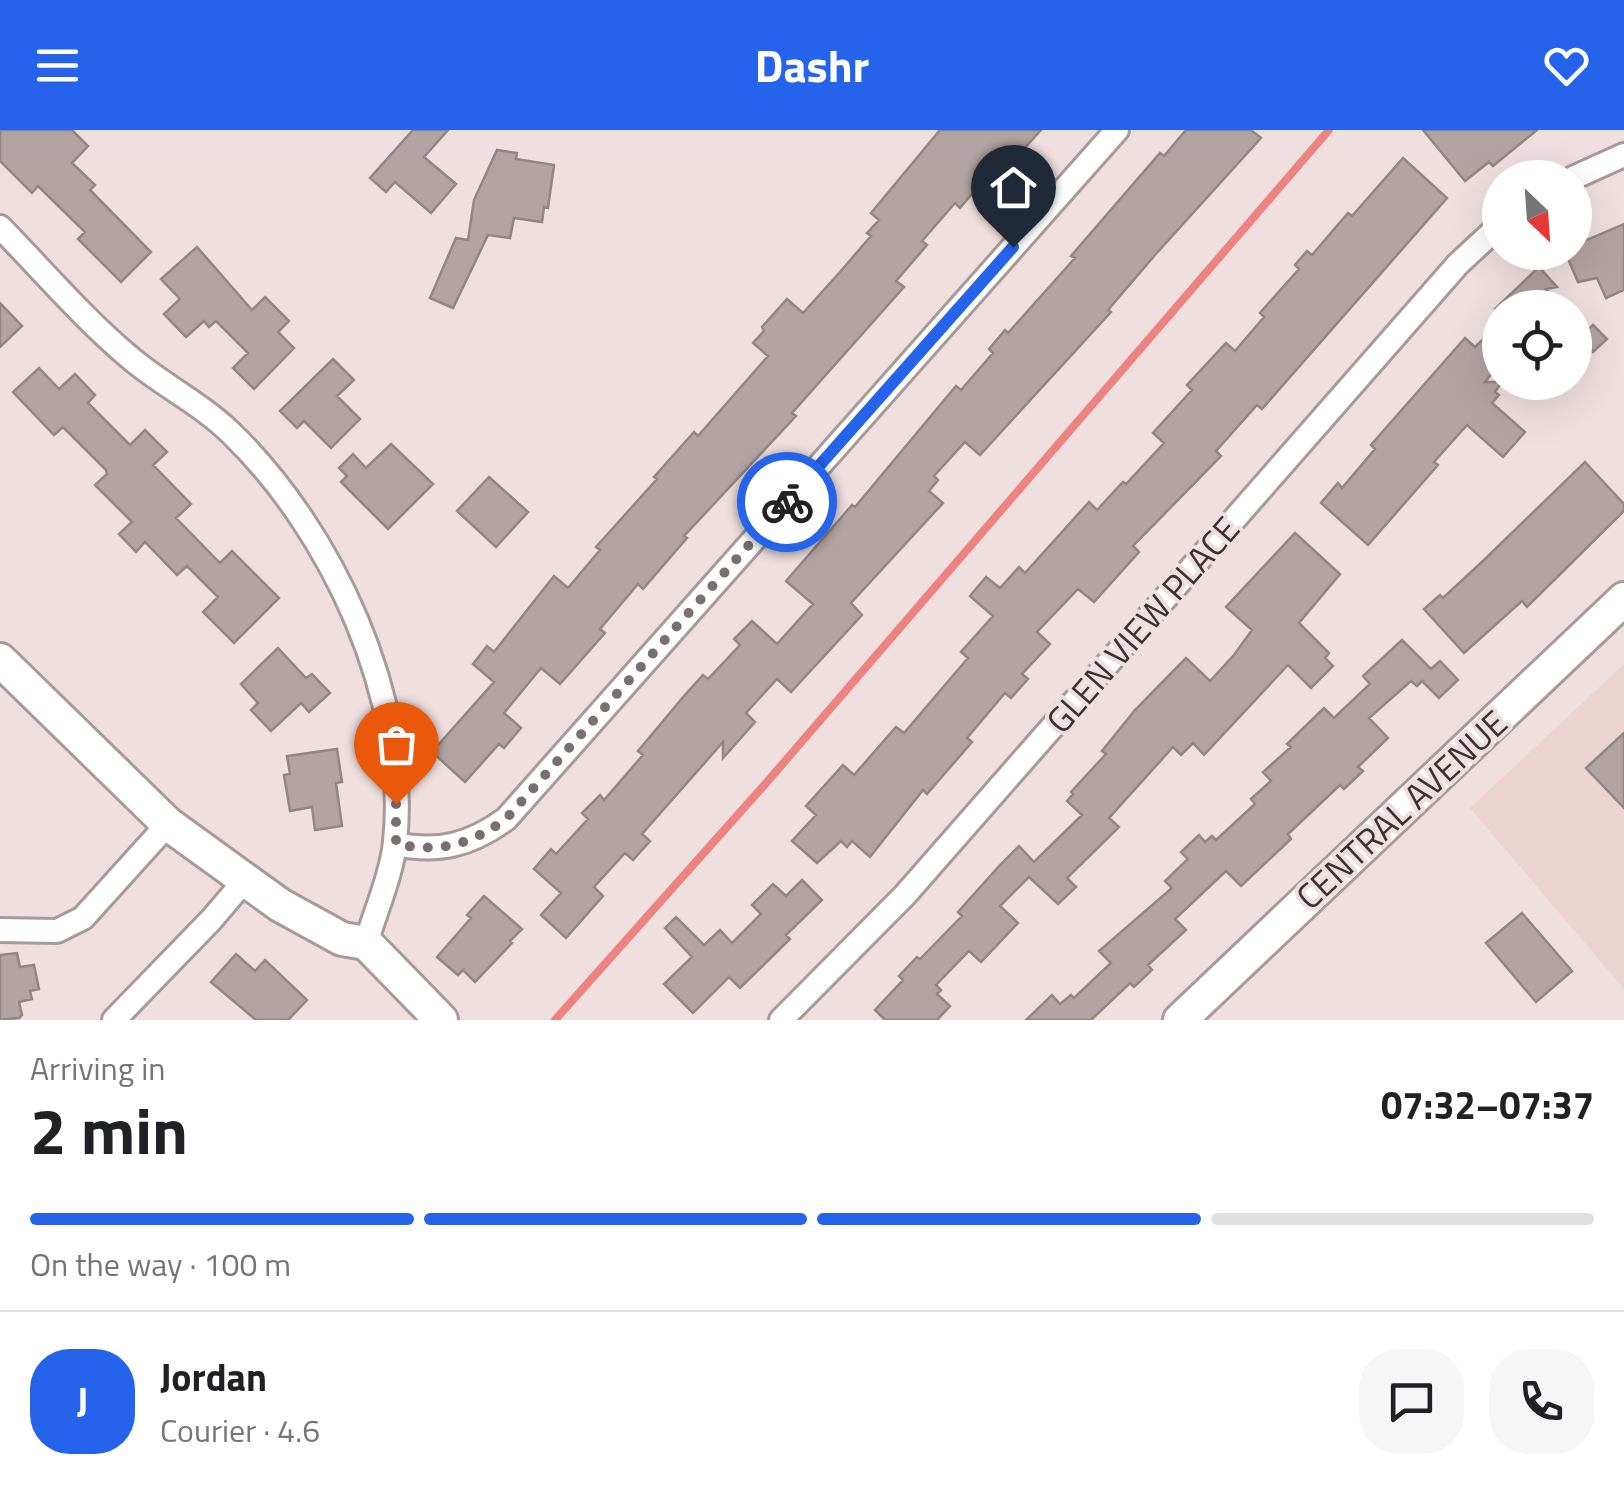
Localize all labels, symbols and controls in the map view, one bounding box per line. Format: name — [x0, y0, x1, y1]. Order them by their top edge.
text: Dashr — [755, 31, 869, 99]
icon: menu — [30, 38, 85, 93]
icon: heart — [1539, 38, 1594, 93]
pin — [971, 145, 1056, 248]
icon: home — [986, 160, 1041, 215]
north arrow — [1482, 160, 1592, 270]
map controls — [1482, 160, 1592, 400]
button: locate — [1482, 290, 1592, 400]
courier — [737, 452, 837, 552]
icon: bike — [760, 475, 815, 530]
street label: GLEN VIEW PLACE — [1032, 504, 1252, 745]
street label: CENTRAL AVENUE — [1283, 697, 1519, 922]
pin — [354, 702, 439, 805]
icon: bag — [369, 717, 424, 772]
text: Arriving in — [30, 1044, 166, 1092]
text: 07:32–07:37 — [1381, 1076, 1594, 1134]
text: 2 min — [30, 1080, 188, 1179]
text: On the way · 100 m — [30, 1240, 291, 1288]
text: Jordan — [160, 1348, 267, 1406]
button: chat — [1359, 1349, 1464, 1454]
button: phone — [1489, 1349, 1594, 1454]
text: J — [77, 1372, 88, 1430]
text: Courier · 4.6 — [160, 1406, 320, 1454]

